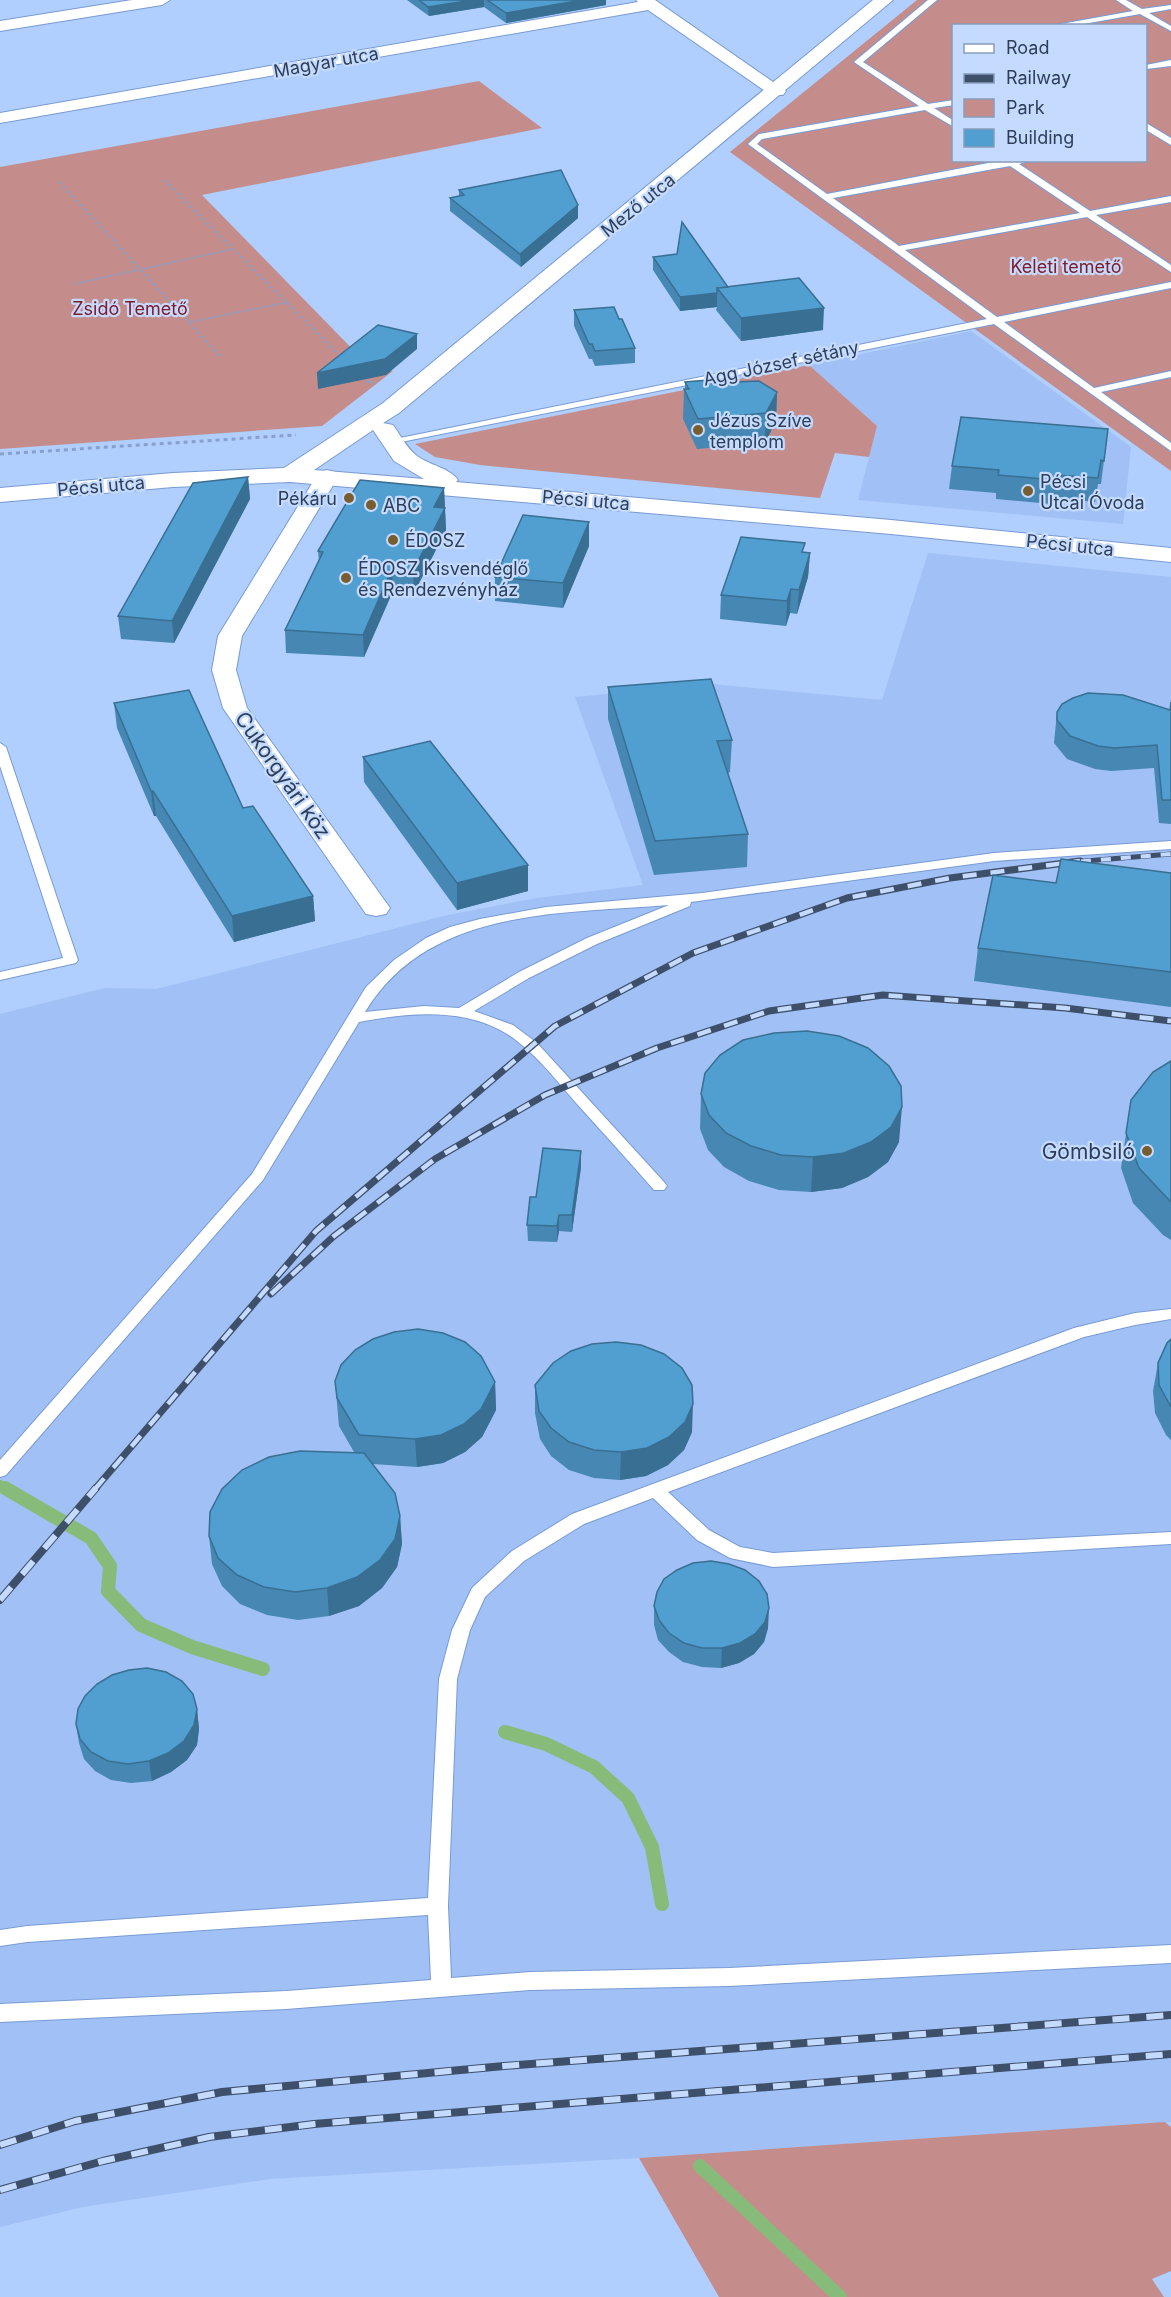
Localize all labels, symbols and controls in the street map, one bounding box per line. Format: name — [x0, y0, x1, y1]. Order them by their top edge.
legend — [952, 24, 1147, 162]
text: Road — [1006, 37, 1049, 58]
street label: Magyar utca — [272, 42, 380, 82]
text: Railway — [1006, 67, 1071, 88]
text: Park — [1006, 97, 1045, 118]
text: Building — [1006, 127, 1074, 148]
street label: Mező utca — [597, 169, 679, 241]
park label: Keleti temető — [1010, 256, 1122, 277]
park label: Zsidó Temető — [72, 298, 188, 319]
street label: Agg József sétány — [701, 336, 861, 390]
place label: Jézus Szíve templom — [710, 410, 812, 452]
marker: Jézus Szíve templom — [691, 423, 705, 437]
place label: Pécsi Utcai Óvoda — [1040, 471, 1145, 513]
street label: Pécsi utca — [56, 472, 146, 500]
marker: Pécsi Utcai Óvoda — [1021, 484, 1035, 498]
street label: Pécsi utca — [541, 486, 631, 514]
place label: Pékáru — [278, 488, 337, 509]
marker: Pékáru — [342, 491, 356, 505]
place label: ABC — [383, 495, 420, 516]
marker: ABC — [364, 498, 378, 512]
place label: ÉDOSZ — [405, 529, 465, 551]
street label: Pécsi utca — [1025, 530, 1115, 560]
marker: ÉDOSZ — [386, 533, 400, 547]
place label: ÉDOSZ Kisvendéglő és Rendezvényház — [358, 557, 528, 600]
marker: ÉDOSZ Kisvendéglő és Rendezvényház — [339, 571, 353, 585]
street label: Cukorgyári köz — [230, 707, 336, 843]
place label: Gömbsiló — [1042, 1139, 1135, 1164]
marker: Gömbsiló — [1140, 1144, 1154, 1158]

